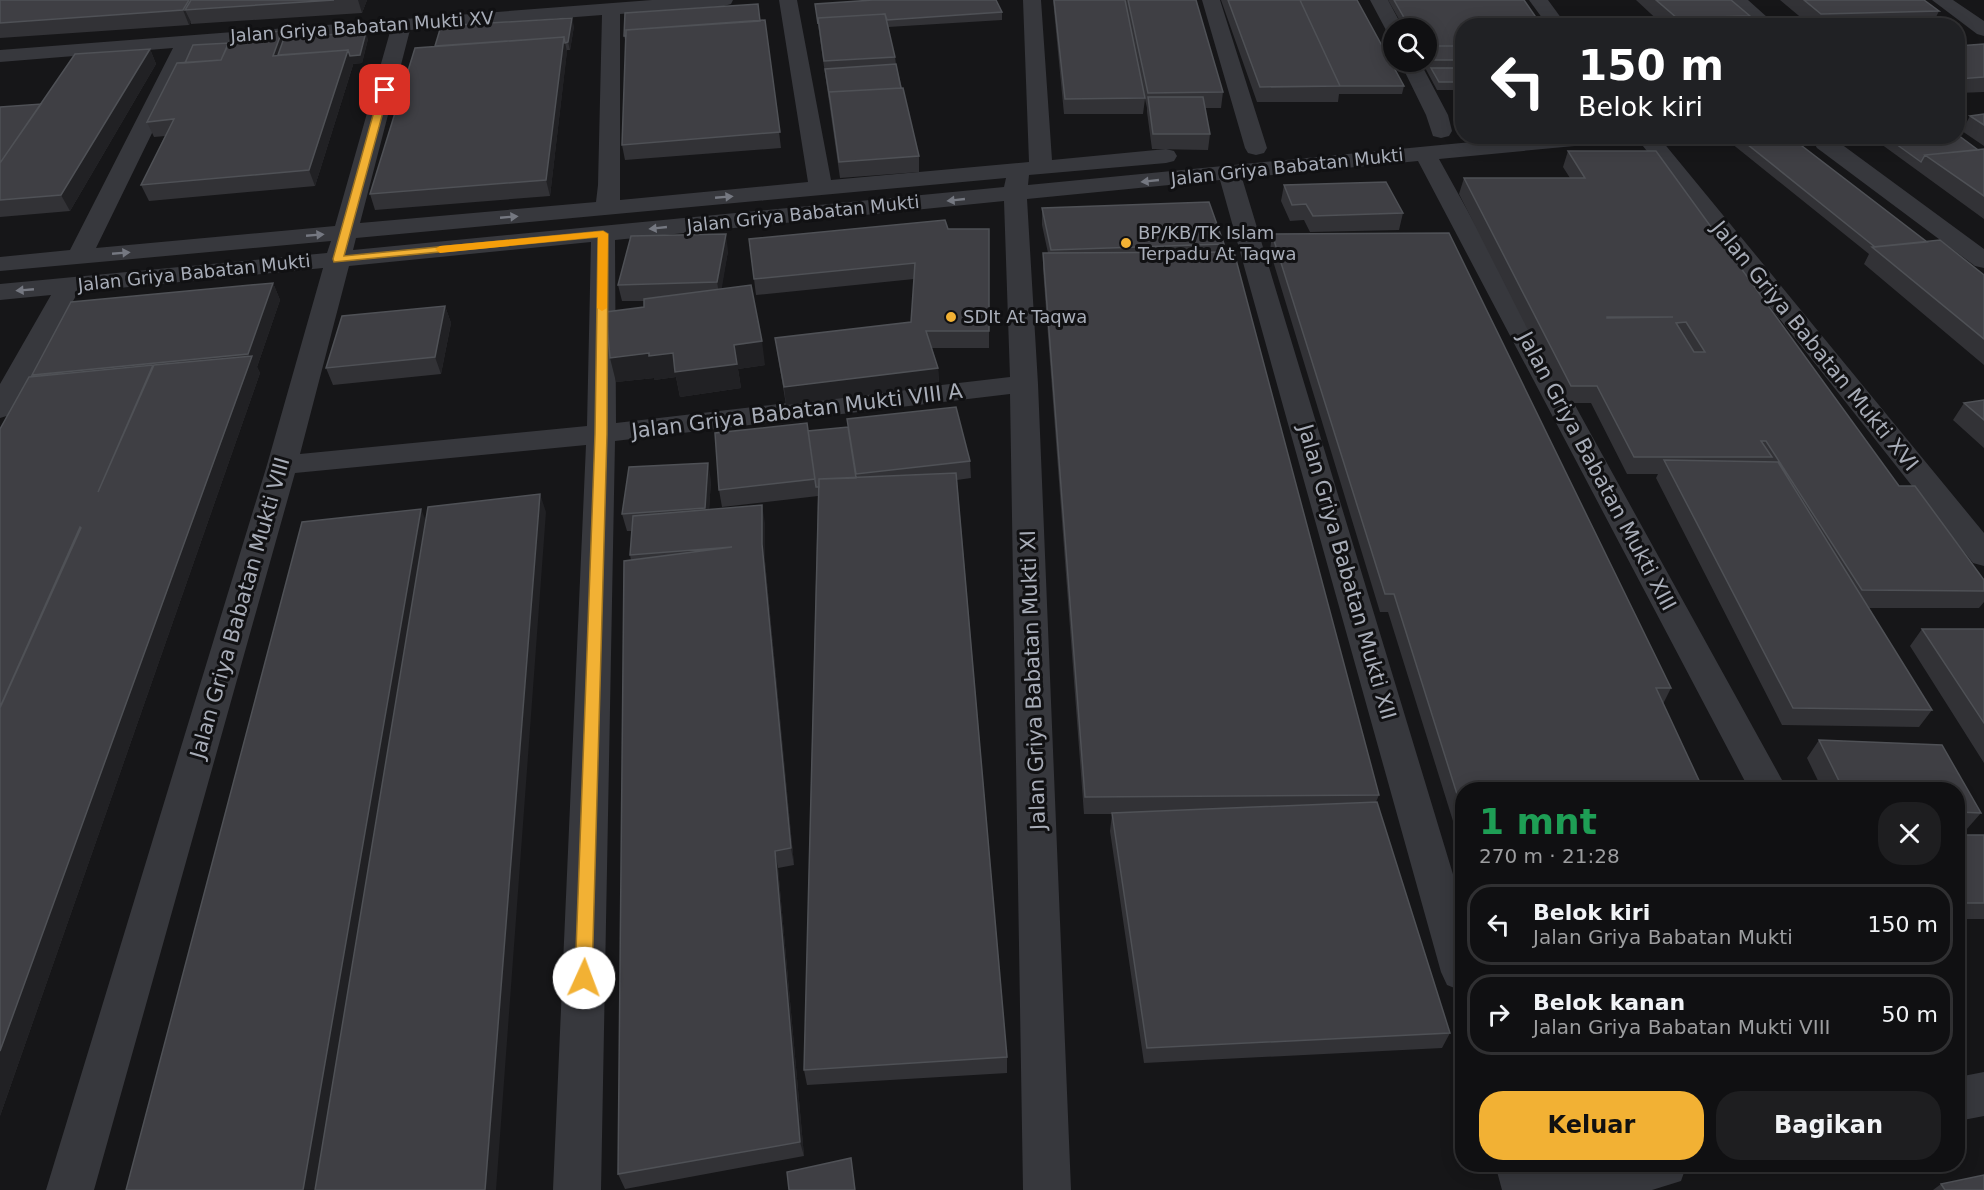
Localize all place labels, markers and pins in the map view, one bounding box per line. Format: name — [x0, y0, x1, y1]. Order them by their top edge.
pin — [359, 64, 410, 115]
place label: BP/KB/TK Islam Terpadu At Taqwa — [1137, 222, 1296, 264]
marker: BP/KB/TK Islam Terpadu At Taqwa — [1119, 236, 1133, 250]
place label: SDIt At Taqwa — [963, 306, 1087, 327]
marker: SDIt At Taqwa — [944, 310, 958, 324]

